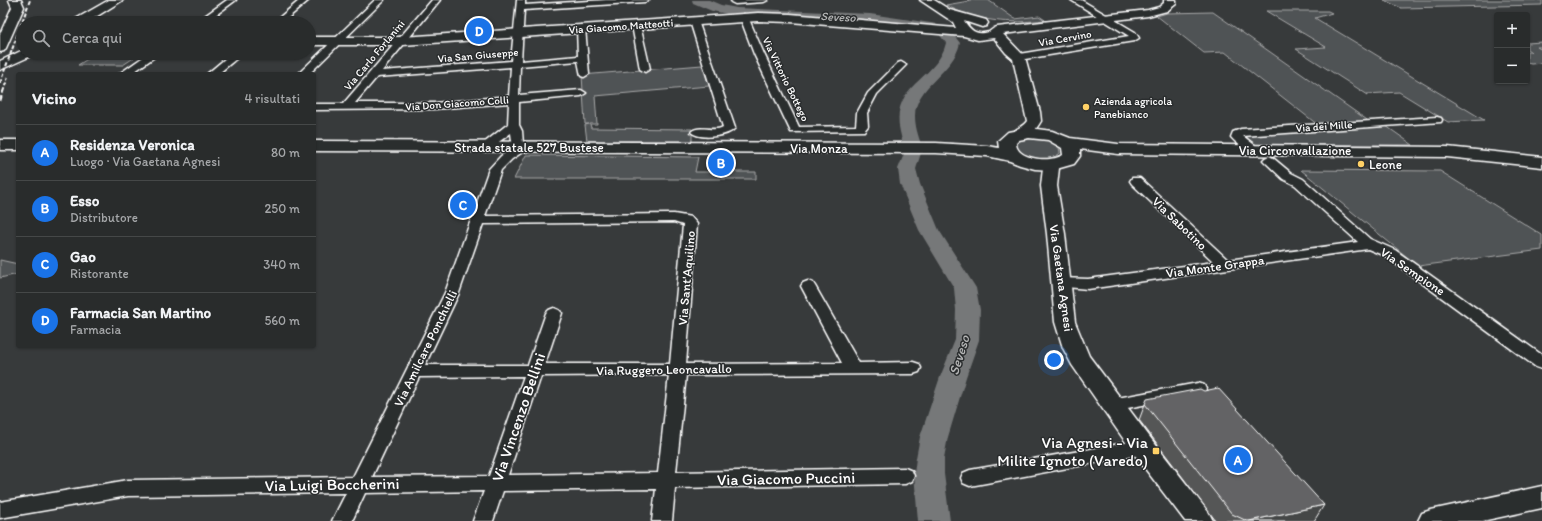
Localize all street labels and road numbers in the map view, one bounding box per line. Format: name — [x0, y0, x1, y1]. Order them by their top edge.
street label: Via Giacomo Matteotti — [568, 16, 674, 37]
street label: Via Carlo Forlanini — [341, 17, 408, 93]
street label: Via Cervino — [1038, 27, 1093, 50]
street label: Via Vittorio Bottego — [759, 35, 812, 124]
street label: Via San Giuseppe — [437, 45, 519, 66]
street label: Via Don Giacomo Colli — [405, 93, 510, 114]
street label: Via dei Mille — [1295, 118, 1353, 135]
street label: Strada statale 527 Bustese — [454, 140, 604, 155]
street label: Via Monza — [790, 141, 848, 156]
street label: Via Circonvallazione — [1239, 143, 1351, 158]
street label: Via Sabotino — [1149, 194, 1210, 253]
street label: Via Gaetana Agnesi — [1047, 224, 1076, 332]
street label: Via Sant'Aquilino — [675, 230, 698, 326]
street label: Via Sempione — [1378, 244, 1448, 299]
street label: Via Monte Grappa — [1165, 252, 1266, 281]
street label: Via Amilcare Ponchielli — [391, 287, 460, 409]
street label: Via Vincenzo Bellini — [488, 350, 549, 484]
street label: Via Ruggero Leoncavallo — [596, 361, 732, 378]
street label: Via Giacomo Puccini — [717, 468, 855, 489]
street label: Via Luigi Boccherini — [264, 474, 400, 495]

